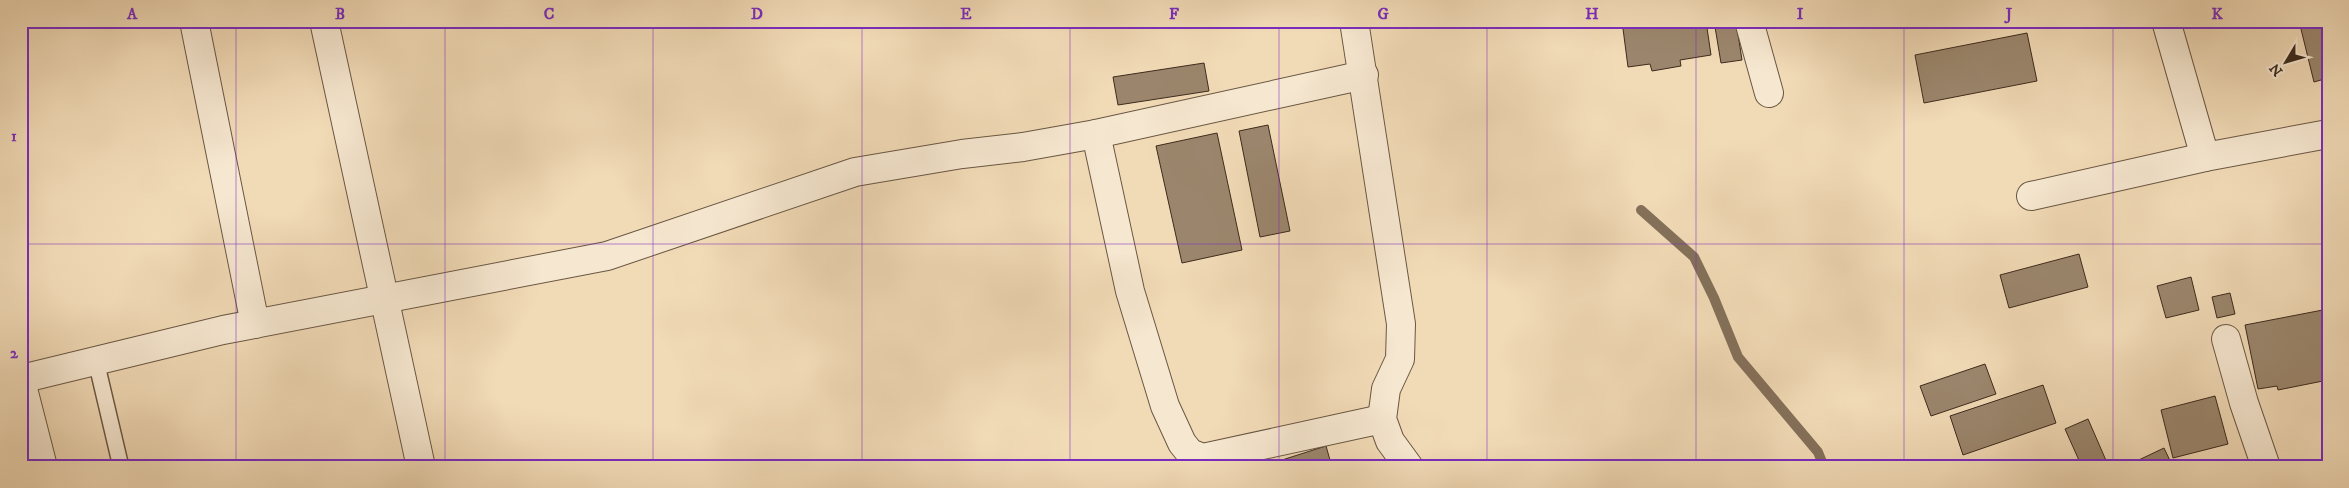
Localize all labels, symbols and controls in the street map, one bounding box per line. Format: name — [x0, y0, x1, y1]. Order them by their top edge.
text: A — [126, 4, 138, 24]
text: B — [335, 4, 345, 24]
text: C — [544, 4, 554, 24]
text: D — [751, 4, 763, 24]
text: E — [960, 4, 972, 24]
text: F — [1169, 4, 1179, 24]
text: G — [1377, 4, 1389, 24]
text: H — [1585, 4, 1599, 24]
text: I — [1797, 4, 1804, 24]
text: J — [2004, 4, 2013, 24]
text: K — [2211, 4, 2223, 24]
north arrow — [2262, 38, 2312, 88]
text: N — [2266, 59, 2287, 79]
text: 1 — [11, 126, 17, 146]
text: 2 — [10, 343, 19, 363]

